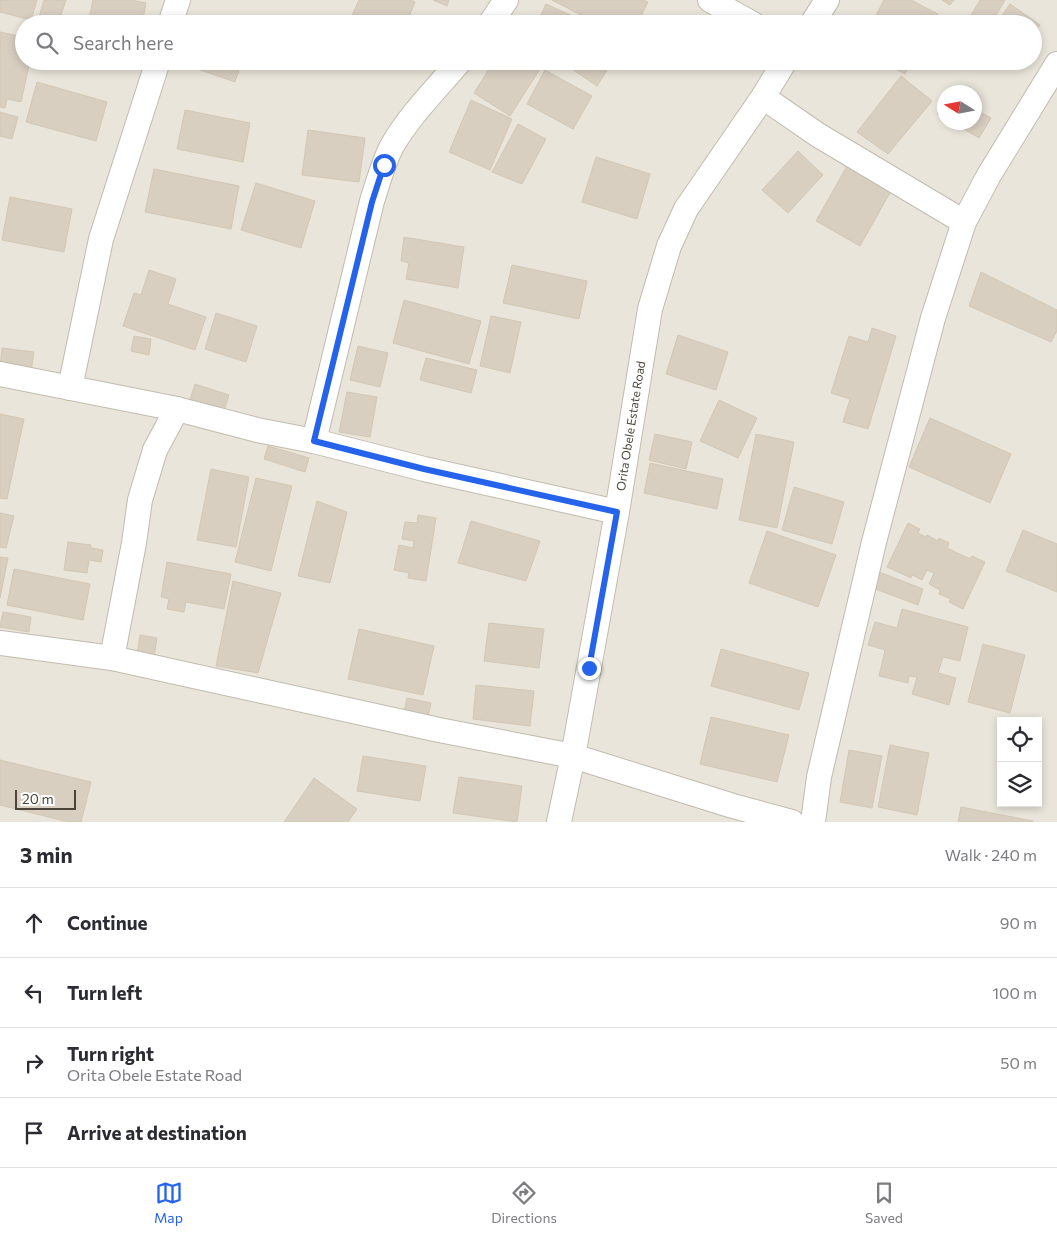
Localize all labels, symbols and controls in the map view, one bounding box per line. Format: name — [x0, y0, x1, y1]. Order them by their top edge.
search box — [15, 15, 1042, 70]
icon: search — [33, 29, 61, 57]
text: Search here — [73, 31, 173, 54]
north arrow — [937, 85, 982, 130]
route start — [373, 154, 396, 177]
street label: Orita Obele Estate Road — [613, 360, 647, 492]
route end — [578, 657, 601, 680]
map controls — [997, 717, 1042, 807]
button: locate — [997, 717, 1042, 762]
button: layers — [997, 762, 1042, 807]
scale bar — [15, 787, 76, 810]
text: 20 m — [22, 790, 54, 807]
text: 3 min — [20, 842, 73, 867]
text: Walk · 240 m — [945, 845, 1037, 864]
icon: ahead — [20, 909, 48, 937]
text: Continue — [67, 911, 147, 934]
text: 90 m — [1000, 913, 1037, 932]
icon: left — [20, 979, 48, 1007]
text: Turn left — [67, 981, 142, 1004]
text: 100 m — [992, 983, 1037, 1002]
text: Turn right — [67, 1042, 154, 1065]
icon: right — [20, 1049, 48, 1077]
text: 50 m — [1000, 1053, 1037, 1072]
text: Orita Obele Estate Road — [67, 1065, 242, 1084]
icon: arrive — [20, 1119, 48, 1147]
text: Arrive at destination — [67, 1121, 247, 1144]
tab: Map — [154, 1179, 183, 1226]
tab: Directions — [491, 1179, 557, 1226]
tab: Saved — [865, 1179, 903, 1226]

